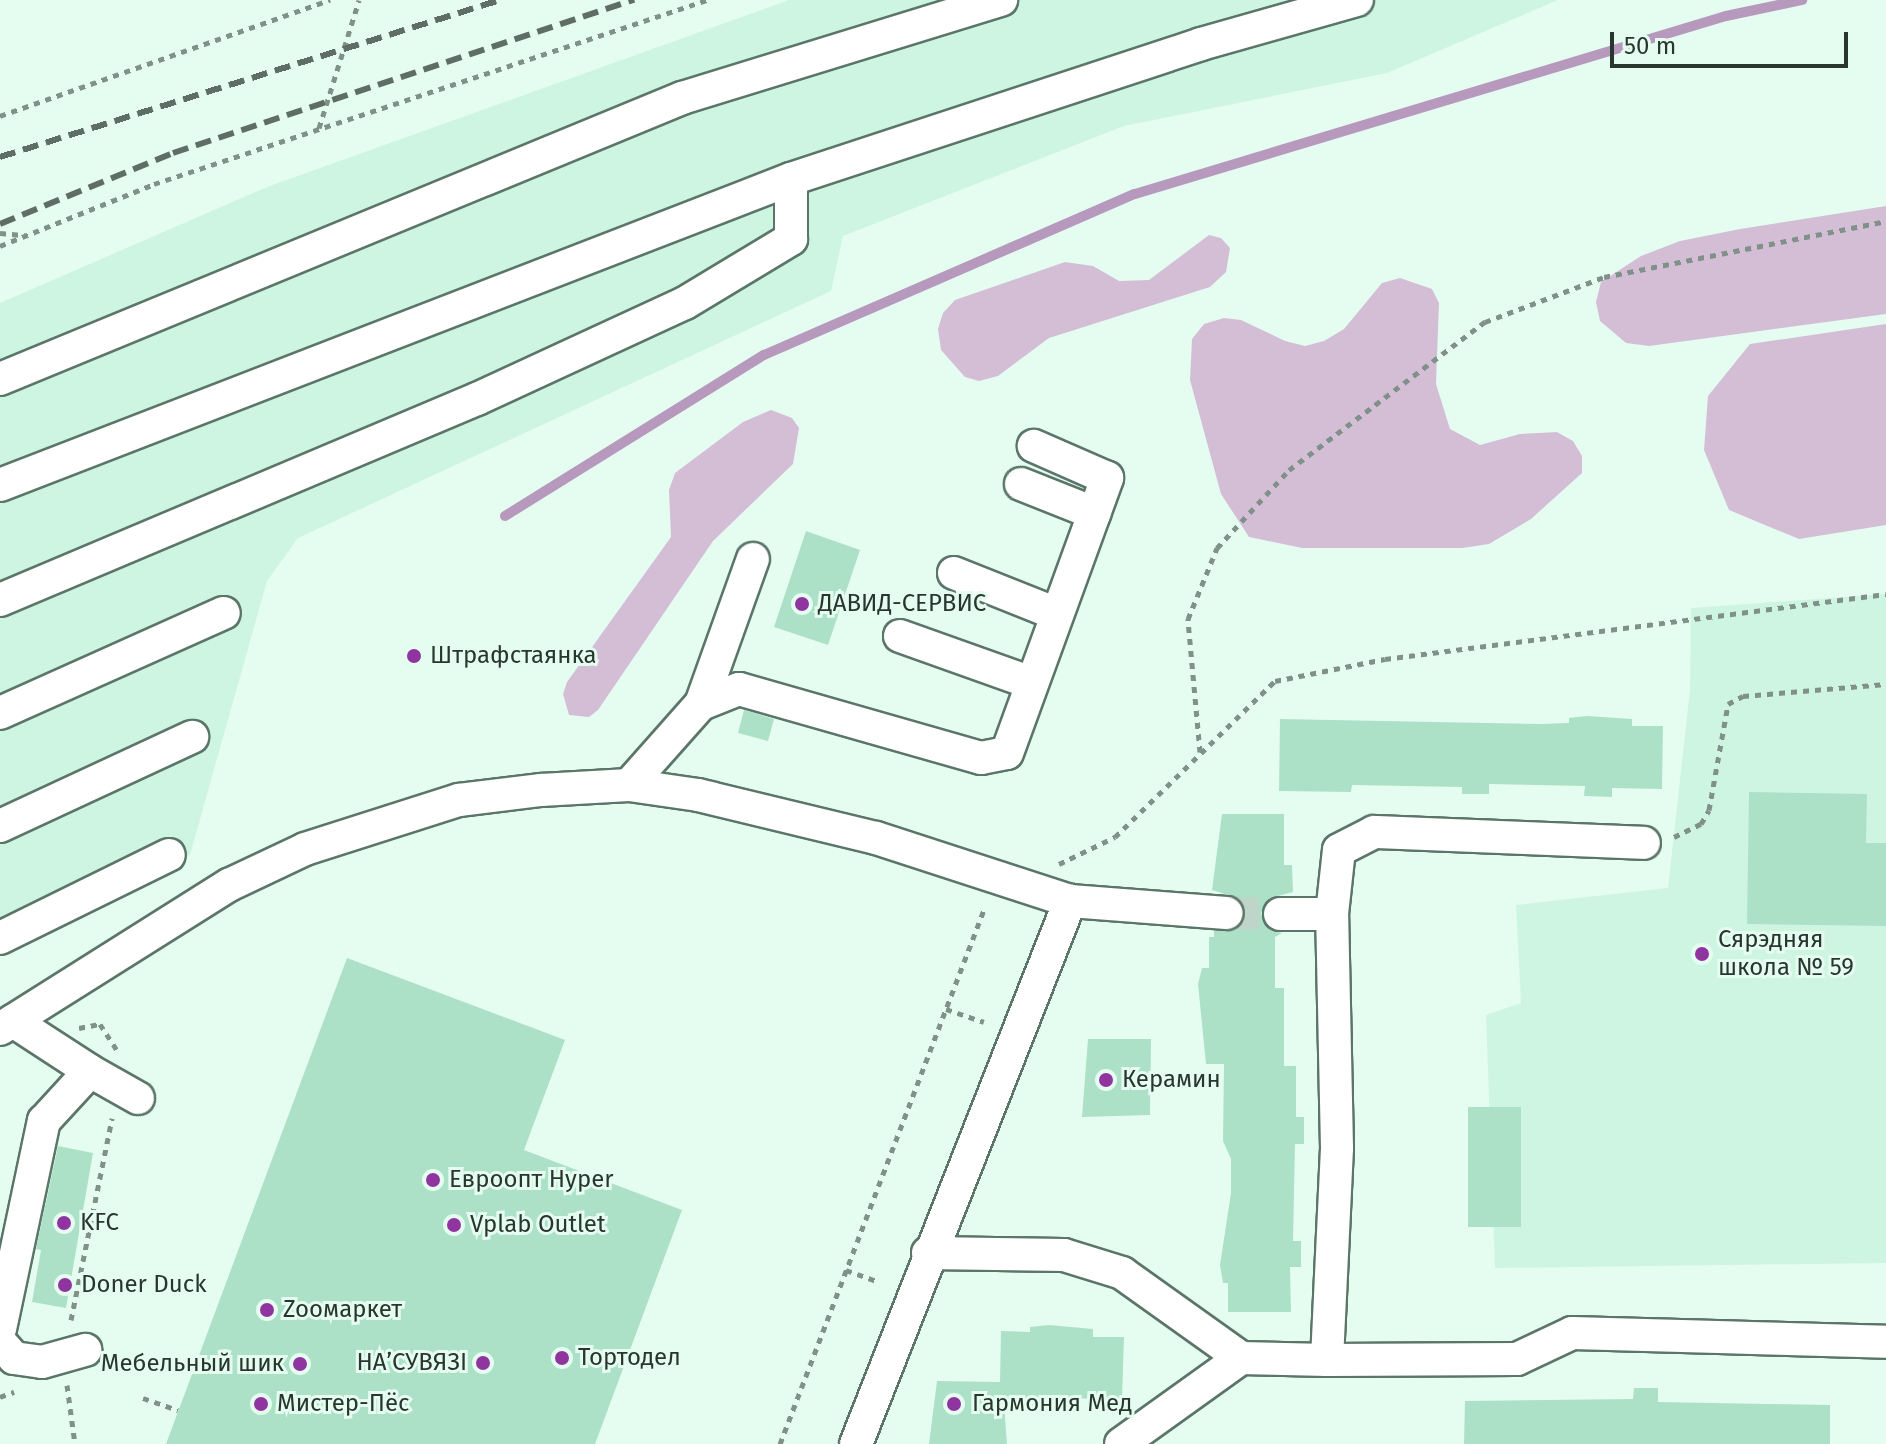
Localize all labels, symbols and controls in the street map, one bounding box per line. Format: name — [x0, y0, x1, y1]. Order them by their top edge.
scale bar — [1614, 16, 1852, 66]
text: 50 m — [1624, 32, 1676, 60]
place label: ДАВИД-СЕРВИС — [818, 590, 986, 618]
marker: ДАВИД-СЕРВИС — [793, 595, 811, 613]
place label: Штрафстаянка — [430, 642, 597, 670]
marker: Штрафстаянка — [405, 647, 423, 665]
place label: Сярэдняя школа № 59 — [1718, 926, 1854, 982]
marker: Сярэдняя школа № 59 — [1693, 945, 1711, 963]
place label: Керамин — [1122, 1066, 1221, 1094]
marker: Керамин — [1097, 1071, 1115, 1089]
place label: Евроопт Hyper — [449, 1166, 613, 1194]
marker: Евроопт Hyper — [424, 1171, 442, 1189]
place label: KFC — [80, 1209, 119, 1237]
place label: Vplab Outlet — [470, 1211, 606, 1239]
marker: KFC — [55, 1214, 73, 1232]
marker: Vplab Outlet — [445, 1216, 463, 1234]
place label: Doner Duck — [81, 1271, 206, 1299]
marker: Doner Duck — [56, 1276, 74, 1294]
place label: Zooмаркет — [283, 1296, 402, 1324]
marker: Zooмаркет — [258, 1301, 276, 1319]
place label: Тортодел — [578, 1344, 681, 1372]
place label: НАʼСУВЯЗІ — [357, 1349, 467, 1377]
marker: Тортодел — [553, 1349, 571, 1367]
place label: Мебельный шик — [101, 1350, 284, 1378]
marker: НАʼСУВЯЗІ — [474, 1354, 492, 1372]
marker: Мебельный шик — [291, 1355, 309, 1373]
place label: Мистер-Пёс — [277, 1390, 410, 1418]
place label: Гармония Мед — [972, 1390, 1132, 1418]
marker: Гармония Мед — [943, 1393, 965, 1415]
marker: Мистер-Пёс — [252, 1395, 270, 1413]

